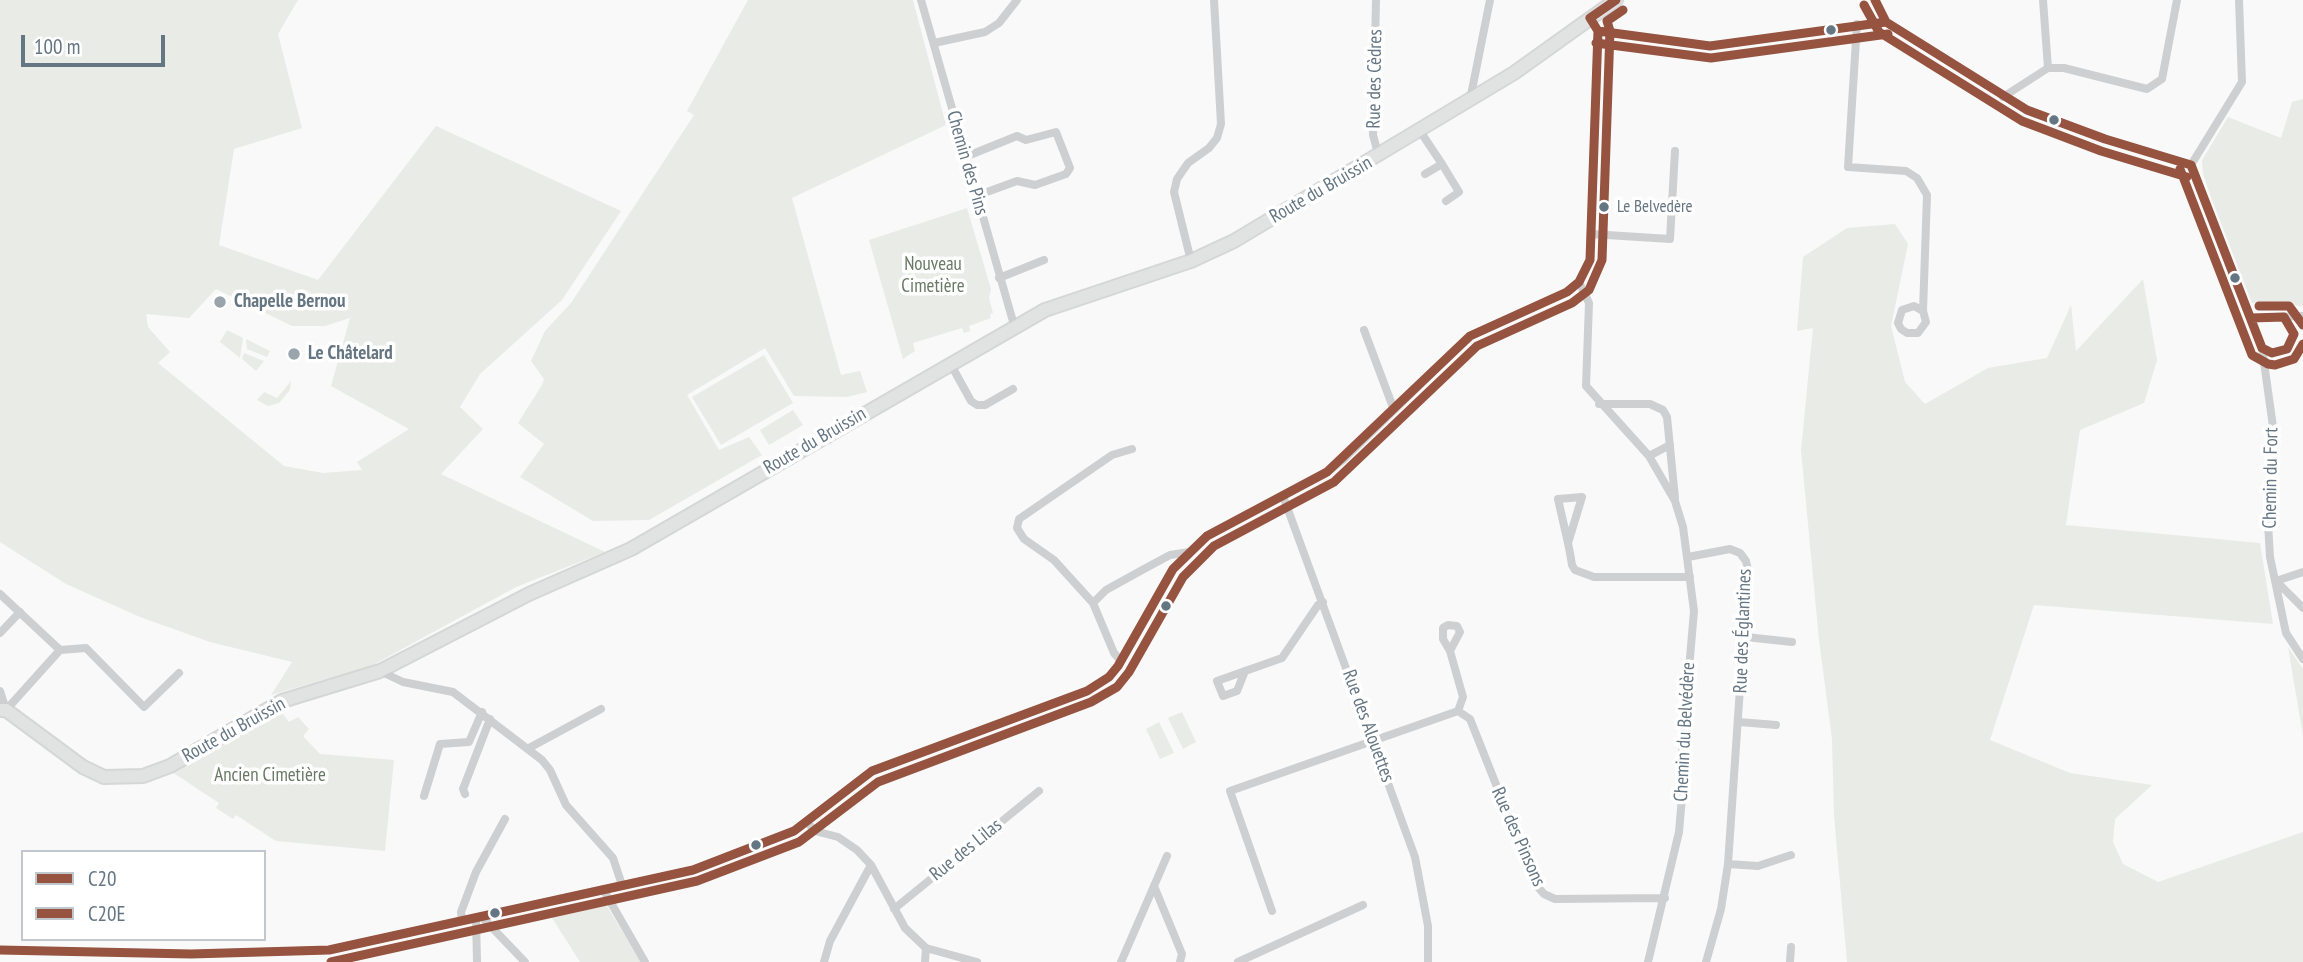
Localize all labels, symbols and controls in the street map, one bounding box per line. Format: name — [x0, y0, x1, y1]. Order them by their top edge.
scale bar — [24, 21, 168, 65]
unlabelled marker — [1824, 23, 1838, 37]
street label: Rue des Cèdres — [1363, 29, 1387, 129]
text: 100 m — [34, 33, 80, 60]
street label: Chemin des Pins — [941, 108, 993, 218]
unlabelled marker — [2047, 113, 2061, 127]
street label: Route du Bruissin — [1266, 152, 1376, 228]
place label: Le Belvedère — [1617, 197, 1693, 217]
marker: Le Belvedère — [1597, 200, 1611, 214]
park label: Nouveau Cimetière — [901, 254, 965, 298]
unlabelled marker — [2228, 271, 2242, 285]
place label: Chapelle Bernou — [234, 291, 345, 313]
marker: Chapelle Bernou — [212, 294, 228, 310]
place label: Le Châtelard — [308, 343, 393, 365]
marker: Le Châtelard — [286, 346, 302, 362]
street label: Route du Bruissin — [760, 403, 870, 479]
street label: Chemin du Fort — [2259, 427, 2283, 529]
street label: Rue des Églantines — [1729, 568, 1757, 694]
unlabelled marker — [1159, 599, 1173, 613]
street label: Chemin du Belvédère — [1670, 662, 1700, 802]
street label: Rue des Alouettes — [1337, 667, 1399, 785]
street label: Route du Bruissin — [179, 692, 289, 768]
park label: Ancien Cimetière — [214, 765, 326, 787]
street label: Rue des Pinsons — [1486, 784, 1550, 890]
street label: Rue des Lilas — [925, 814, 1007, 886]
unlabelled marker — [749, 838, 763, 852]
legend — [21, 850, 266, 941]
text: C20 — [88, 865, 117, 892]
text: C20E — [88, 900, 126, 927]
unlabelled marker — [488, 906, 502, 920]

